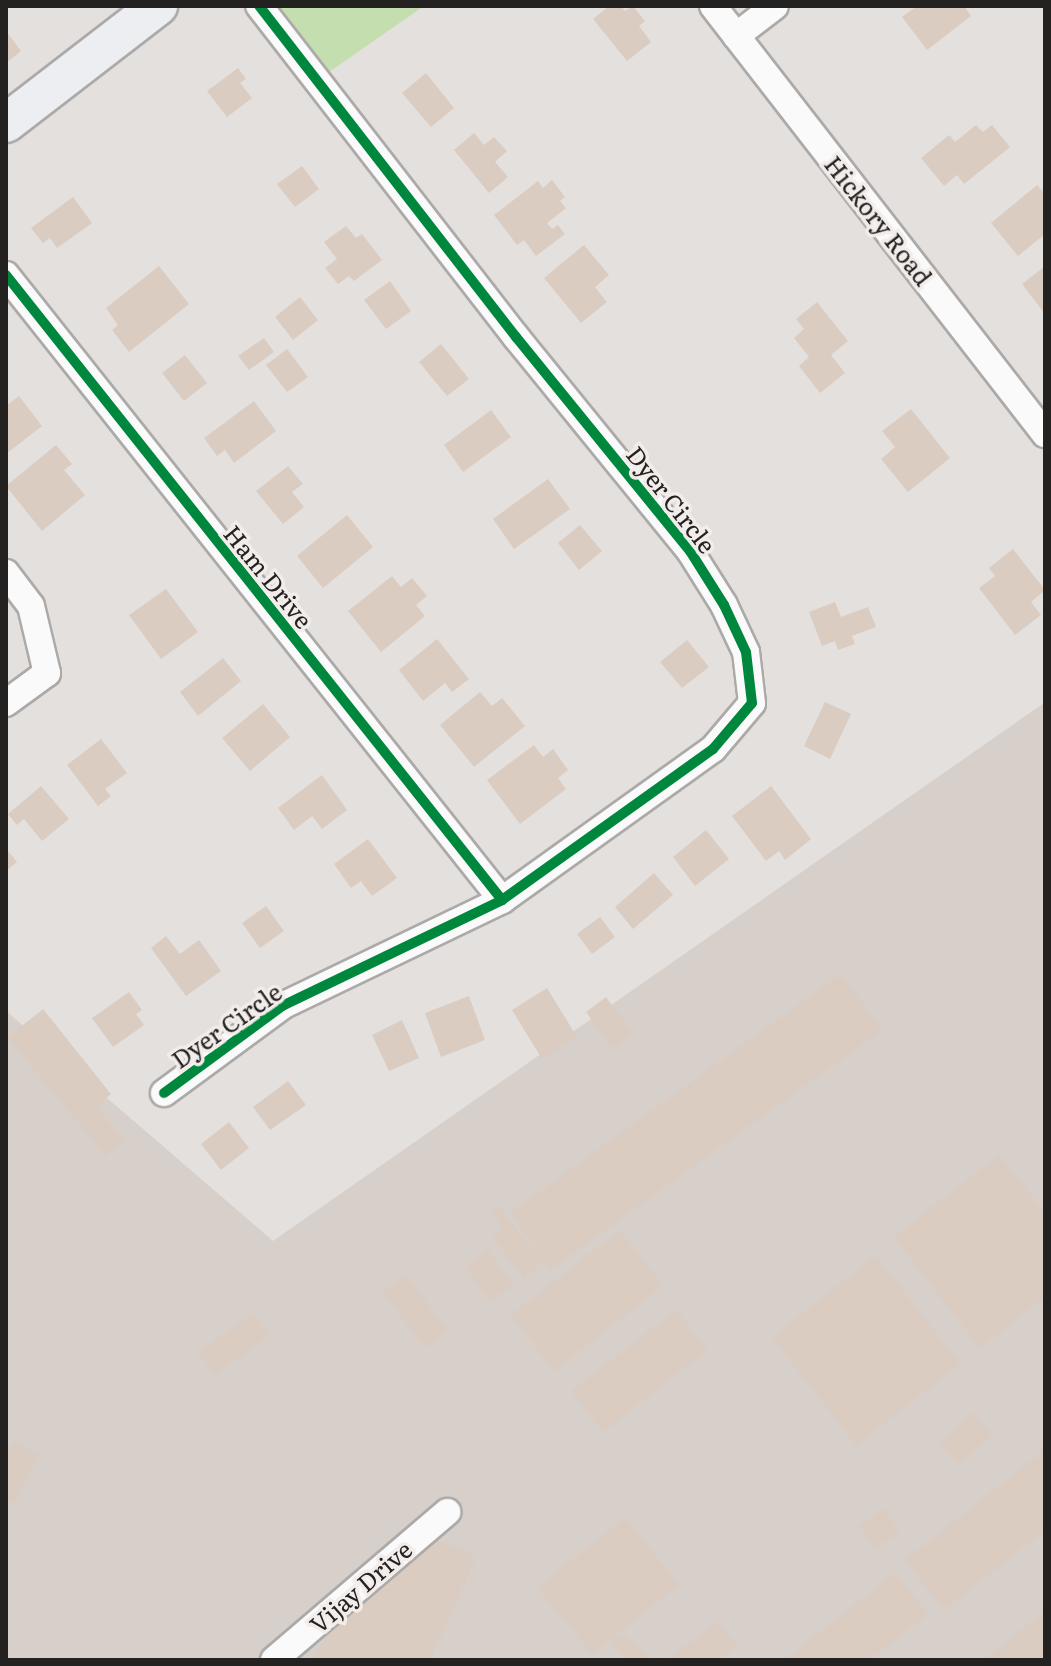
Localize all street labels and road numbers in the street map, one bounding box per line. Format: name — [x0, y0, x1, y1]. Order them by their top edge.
street label: Hickory Road — [820, 150, 938, 290]
street label: Dyer Circle — [621, 440, 723, 558]
street label: Ham Drive — [219, 519, 319, 633]
street label: Dyer Circle — [165, 977, 287, 1073]
street label: Vijay Drive — [303, 1534, 417, 1638]

